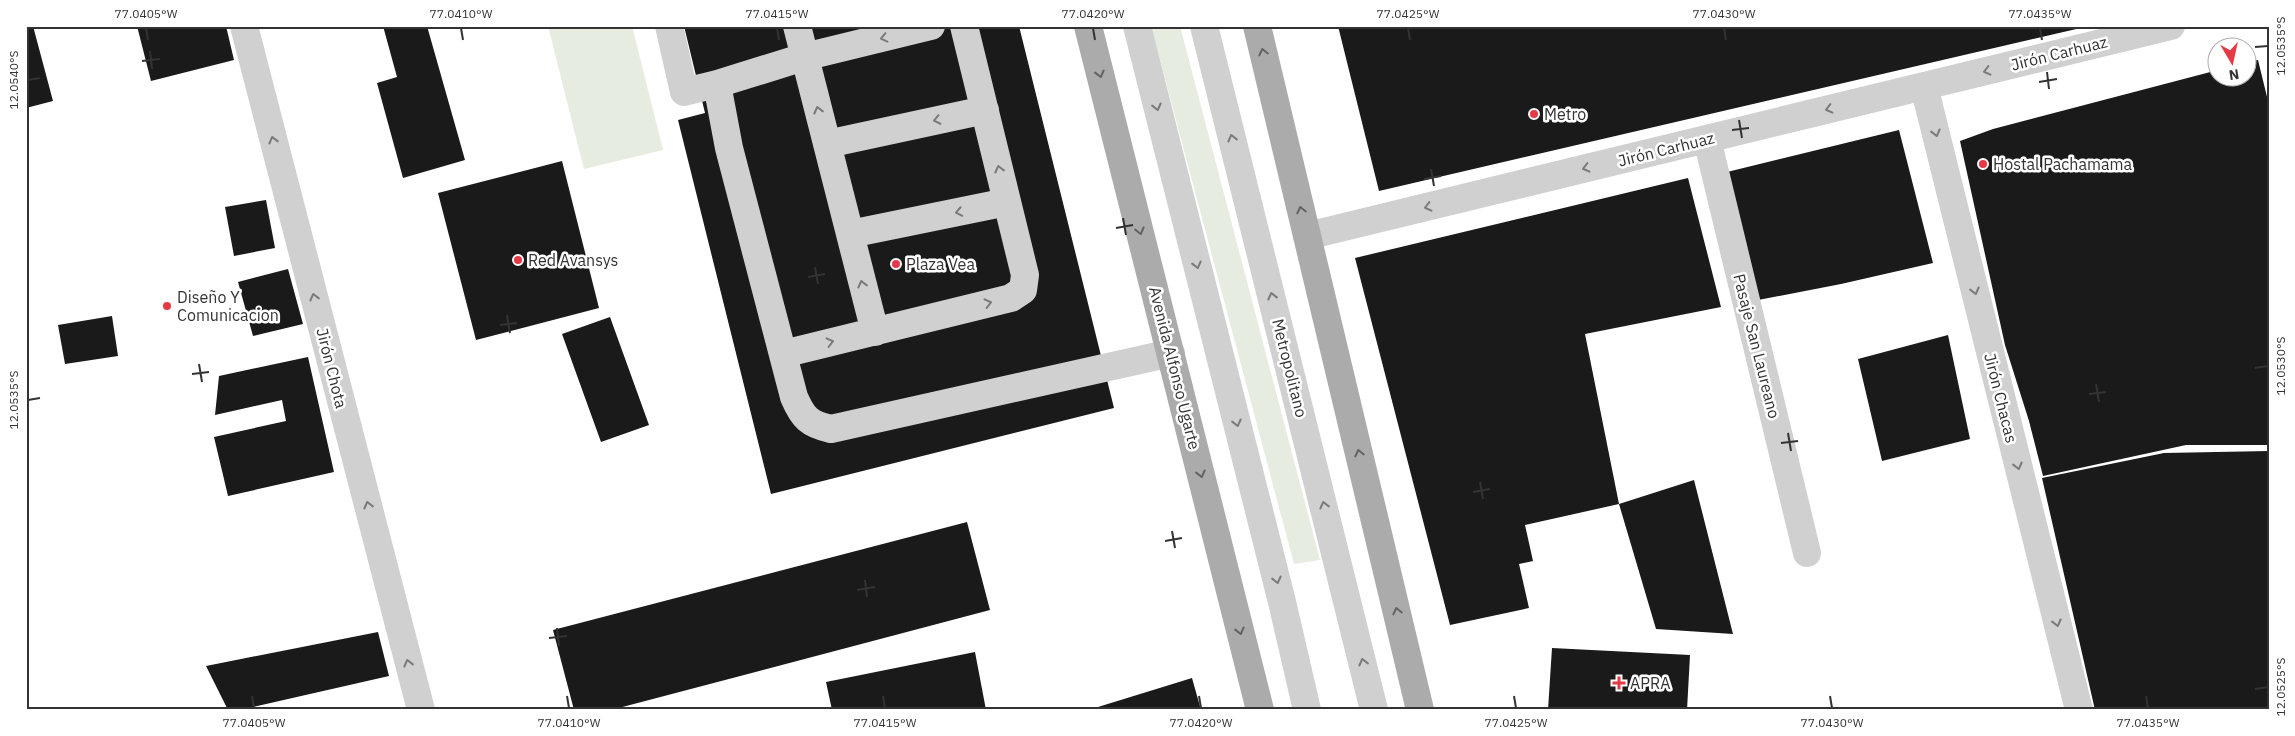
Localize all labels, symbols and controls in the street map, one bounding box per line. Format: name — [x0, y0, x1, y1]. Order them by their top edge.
text: 77.0405°W — [115, 6, 178, 21]
text: 77.0410°W — [430, 6, 493, 21]
text: 77.0415°W — [746, 6, 809, 21]
text: 77.0420°W — [1062, 6, 1125, 21]
text: 77.0425°W — [1377, 6, 1440, 21]
text: 77.0430°W — [1693, 6, 1756, 21]
text: 77.0435°W — [2009, 6, 2072, 21]
text: 12.0535°S — [2273, 16, 2288, 76]
street label: Jirón Carhuaz — [2009, 31, 2109, 75]
one-way arrow — [879, 32, 888, 43]
north arrow — [2208, 38, 2258, 88]
one-way arrow — [1258, 48, 1269, 57]
text: 12.0540°S — [6, 50, 21, 110]
one-way arrow — [1983, 65, 1992, 76]
text: N — [2228, 65, 2240, 85]
one-way arrow — [1094, 69, 1105, 78]
one-way arrow — [1151, 103, 1162, 112]
one-way arrow — [1825, 103, 1834, 114]
place label: Metro — [1544, 104, 1586, 124]
one-way arrow — [813, 105, 824, 114]
marker: Metro — [1528, 108, 1540, 120]
one-way arrow — [933, 115, 941, 125]
street label: Jirón Carhuaz — [1616, 127, 1716, 171]
one-way arrow — [1930, 129, 1941, 138]
one-way arrow — [1227, 134, 1238, 143]
one-way arrow — [269, 136, 279, 144]
place label: Hostal Pachamama — [1993, 154, 2132, 174]
marker: Hostal Pachamama — [1977, 158, 1989, 170]
one-way arrow — [1582, 162, 1591, 173]
one-way arrow — [994, 164, 1005, 173]
one-way arrow — [1425, 201, 1433, 211]
one-way arrow — [955, 206, 963, 217]
one-way arrow — [1296, 206, 1307, 215]
one-way arrow — [1134, 227, 1145, 236]
place label: Red Avansys — [528, 250, 618, 270]
marker: Red Avansys — [512, 254, 524, 266]
place label: Plaza Vea — [906, 254, 975, 274]
marker: Plaza Vea — [890, 258, 902, 270]
one-way arrow — [1191, 261, 1202, 269]
street label: Pasaje San Laureano — [1729, 272, 1785, 420]
one-way arrow — [858, 281, 868, 289]
street label: Avenida Alfonso Ugarte — [1145, 284, 1205, 452]
one-way arrow — [1969, 286, 1980, 295]
place label: Diseño Y Comunicacion — [177, 287, 279, 325]
one-way arrow — [309, 293, 320, 301]
one-way arrow — [1267, 293, 1277, 301]
one-way arrow — [983, 299, 991, 309]
marker: Diseño Y Comunicacion — [161, 300, 173, 312]
street label: Metropolitano — [1268, 317, 1312, 419]
street label: Jirón Chota — [312, 326, 352, 411]
text: 12.0530°S — [2273, 336, 2288, 396]
one-way arrow — [826, 337, 835, 348]
street label: Jirón Chacas — [1980, 351, 2022, 445]
text: 12.0535°S — [6, 370, 21, 430]
one-way arrow — [1231, 418, 1242, 427]
one-way arrow — [1354, 449, 1365, 458]
one-way arrow — [2012, 461, 2023, 470]
one-way arrow — [1195, 469, 1206, 478]
one-way arrow — [1319, 500, 1330, 509]
one-way arrow — [363, 501, 374, 510]
one-way arrow — [1271, 576, 1282, 585]
one-way arrow — [1392, 607, 1403, 616]
one-way arrow — [2052, 619, 2062, 627]
one-way arrow — [1235, 627, 1245, 635]
text: 12.0525°S — [2273, 657, 2288, 717]
one-way arrow — [1358, 658, 1369, 667]
one-way arrow — [404, 659, 414, 667]
place label: APRA — [1630, 673, 1670, 693]
marker: APRA — [1612, 676, 1626, 690]
text: 77.0405°W — [223, 715, 286, 730]
text: 77.0410°W — [538, 715, 601, 730]
text: 77.0415°W — [854, 715, 917, 730]
text: 77.0420°W — [1170, 715, 1233, 730]
text: 77.0425°W — [1485, 715, 1548, 730]
text: 77.0430°W — [1801, 715, 1864, 730]
text: 77.0435°W — [2117, 715, 2180, 730]

